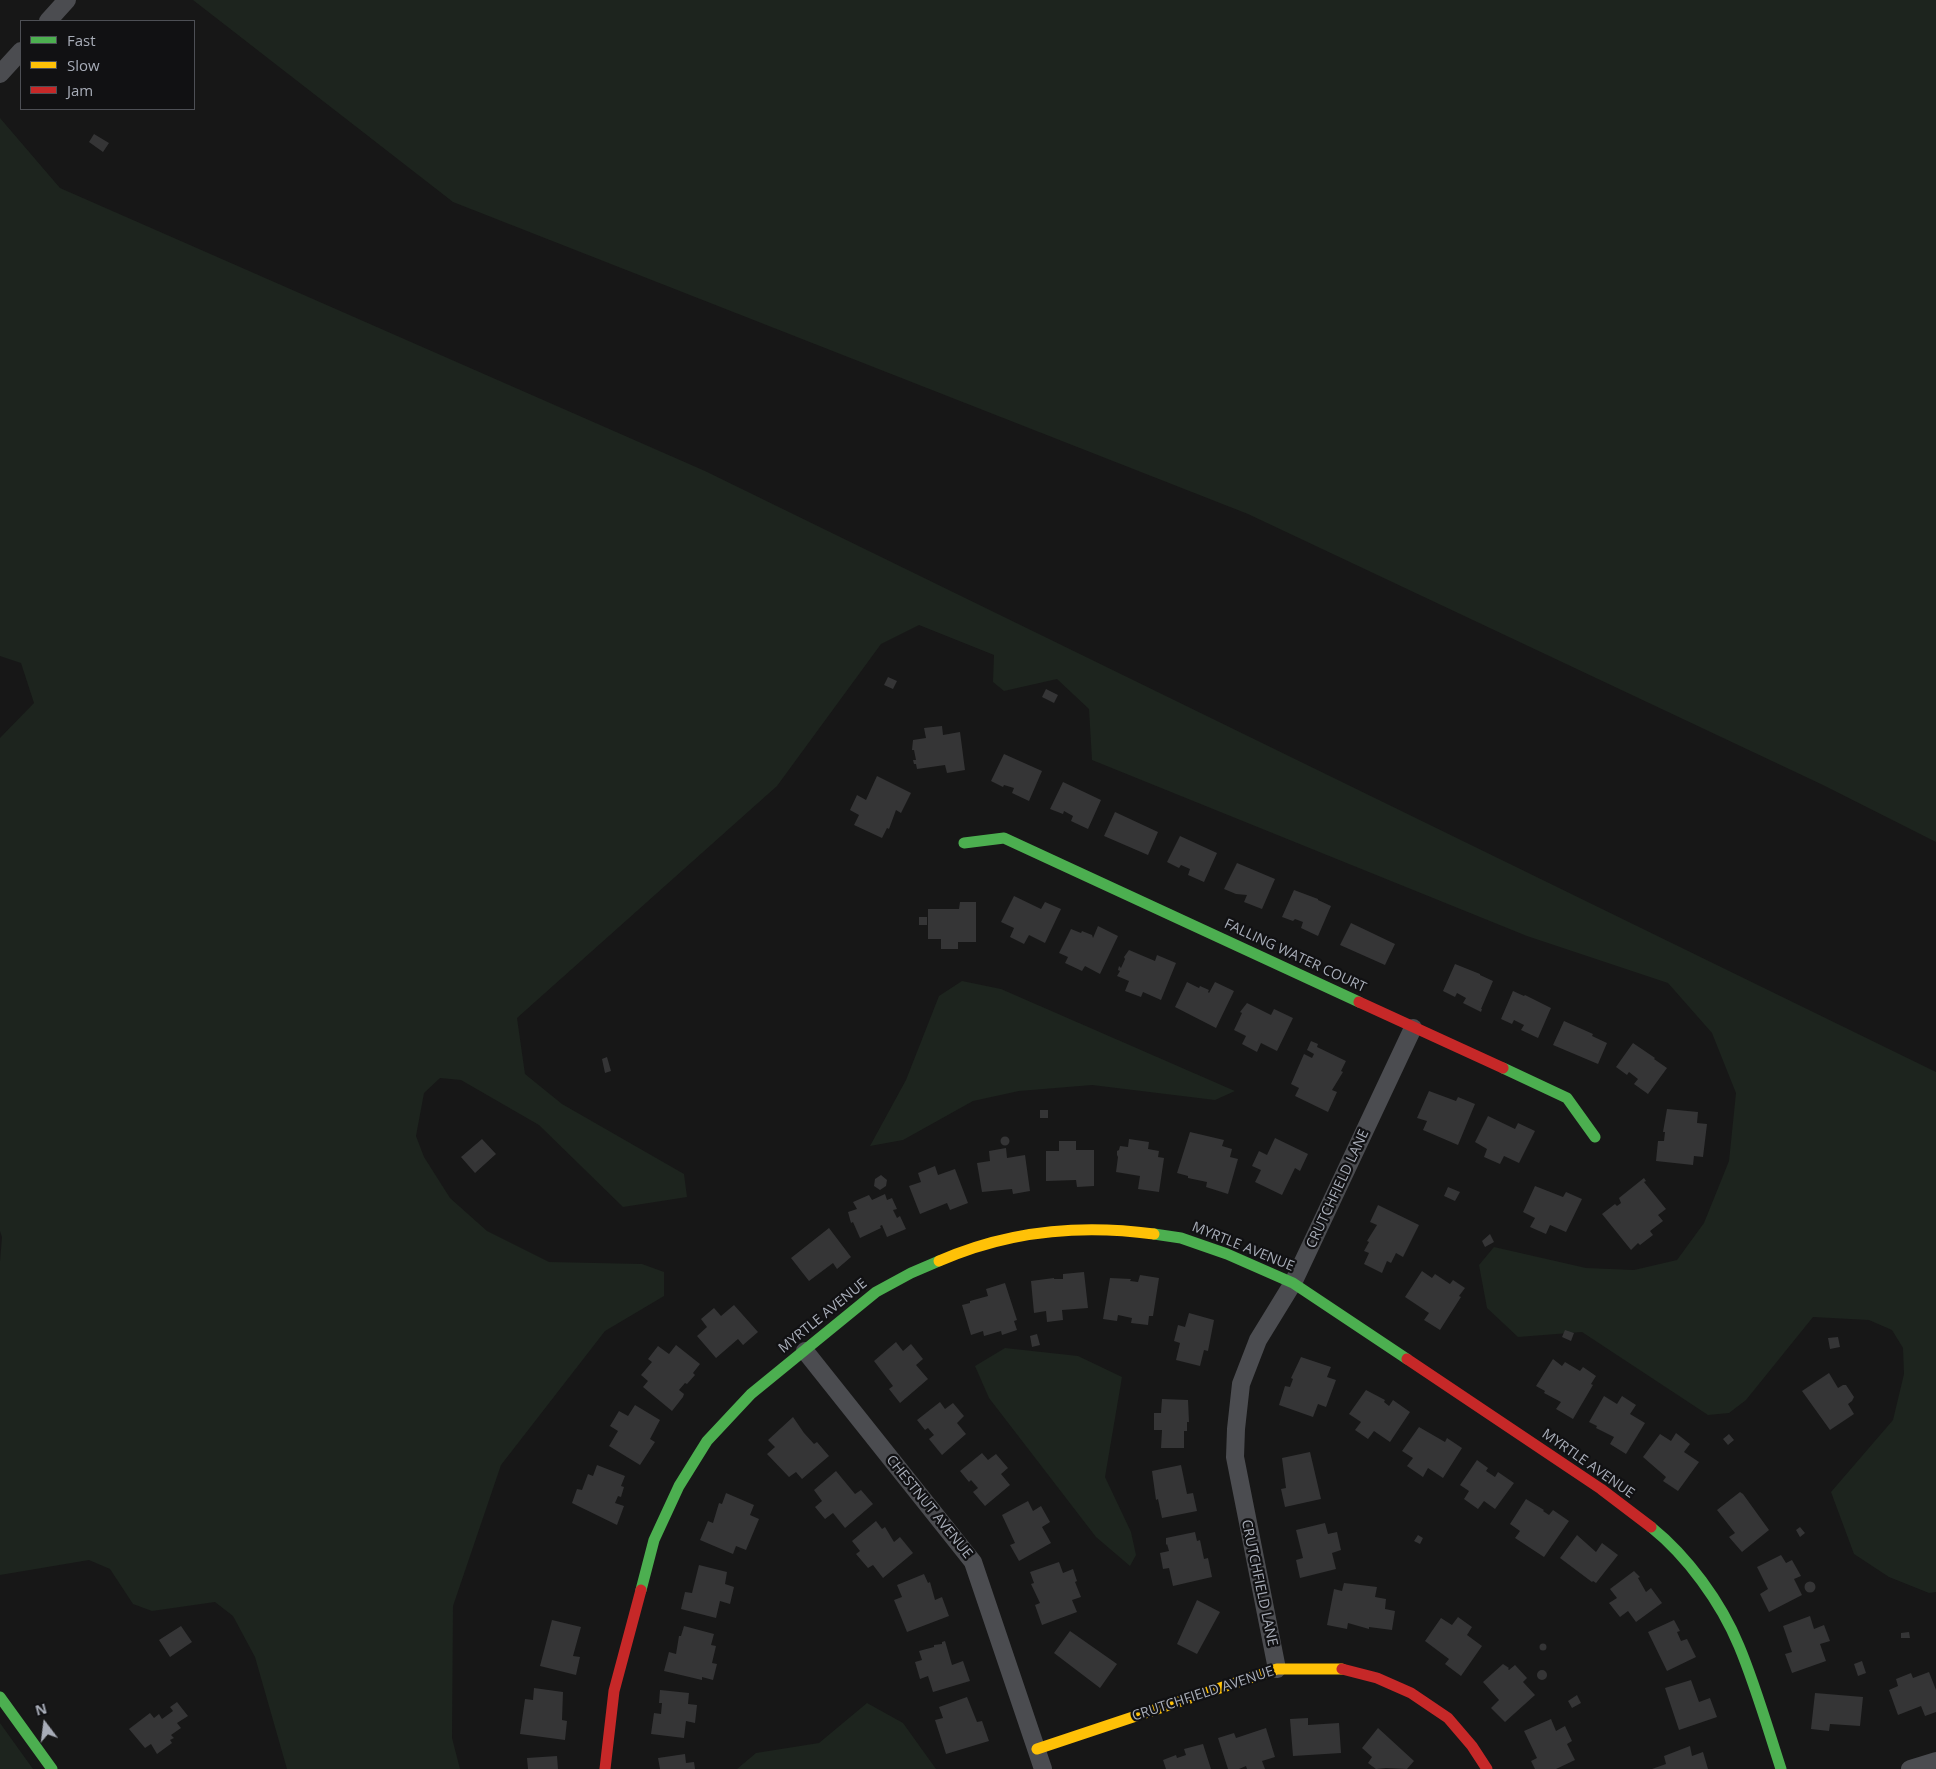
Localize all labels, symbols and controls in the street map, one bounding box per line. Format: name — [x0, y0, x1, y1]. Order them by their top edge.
legend — [20, 20, 195, 110]
text: Fast — [67, 30, 96, 50]
text: Slow — [67, 55, 100, 75]
text: Jam — [67, 80, 93, 100]
street label: FALLING WATER COURT — [1221, 916, 1369, 996]
street label: CRUTCHFIELD LANE — [1303, 1127, 1373, 1251]
street label: MYRTLE AVENUE — [1189, 1219, 1297, 1275]
street label: MYRTLE AVENUE — [775, 1275, 871, 1357]
street label: MYRTLE AVENUE — [1539, 1426, 1637, 1502]
street label: CHESTNUT AVENUE — [882, 1452, 976, 1562]
street label: CRUTCHFIELD LANE — [1237, 1518, 1281, 1648]
street label: CRUTCHFIELD AVENUE — [1130, 1663, 1276, 1725]
text: N — [33, 1698, 49, 1720]
north arrow — [20, 1699, 70, 1749]

